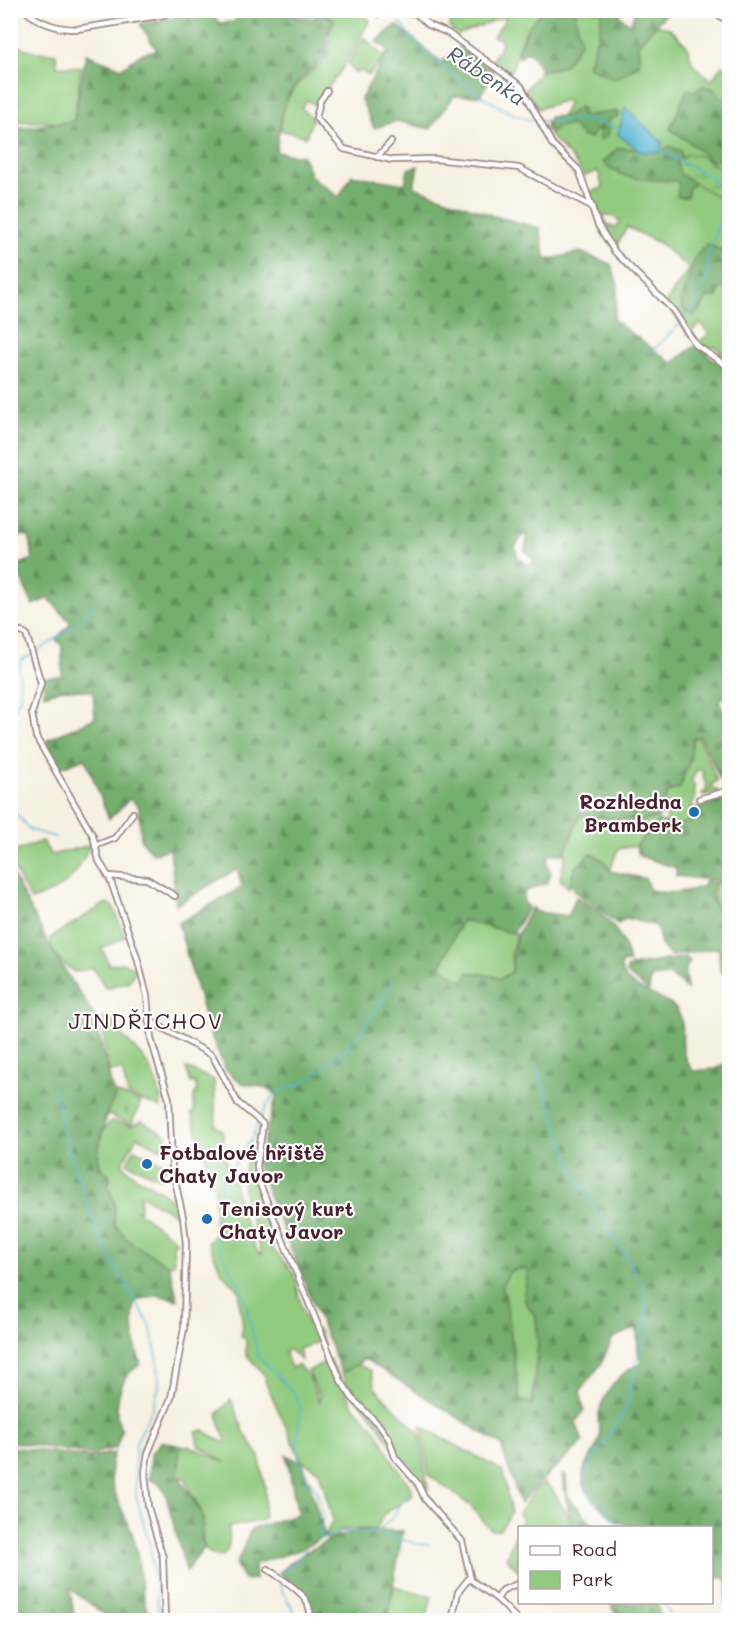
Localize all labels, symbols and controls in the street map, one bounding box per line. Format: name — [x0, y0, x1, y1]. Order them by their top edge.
water label: Rábenka — [443, 39, 531, 111]
place label: Rozhledna Bramberk — [579, 788, 682, 837]
marker: Rozhledna Bramberk — [687, 805, 701, 819]
district label: JINDŘICHOV — [69, 1006, 223, 1035]
place label: Fotbalové hřiště Chaty Javor — [159, 1139, 324, 1188]
marker: Fotbalové hřiště Chaty Javor — [140, 1157, 154, 1171]
place label: Tenisový kurt Chaty Javor — [219, 1195, 354, 1244]
marker: Tenisový kurt Chaty Javor — [200, 1212, 214, 1226]
legend — [518, 1526, 713, 1604]
text: Road — [572, 1537, 617, 1561]
text: Park — [572, 1567, 613, 1591]

